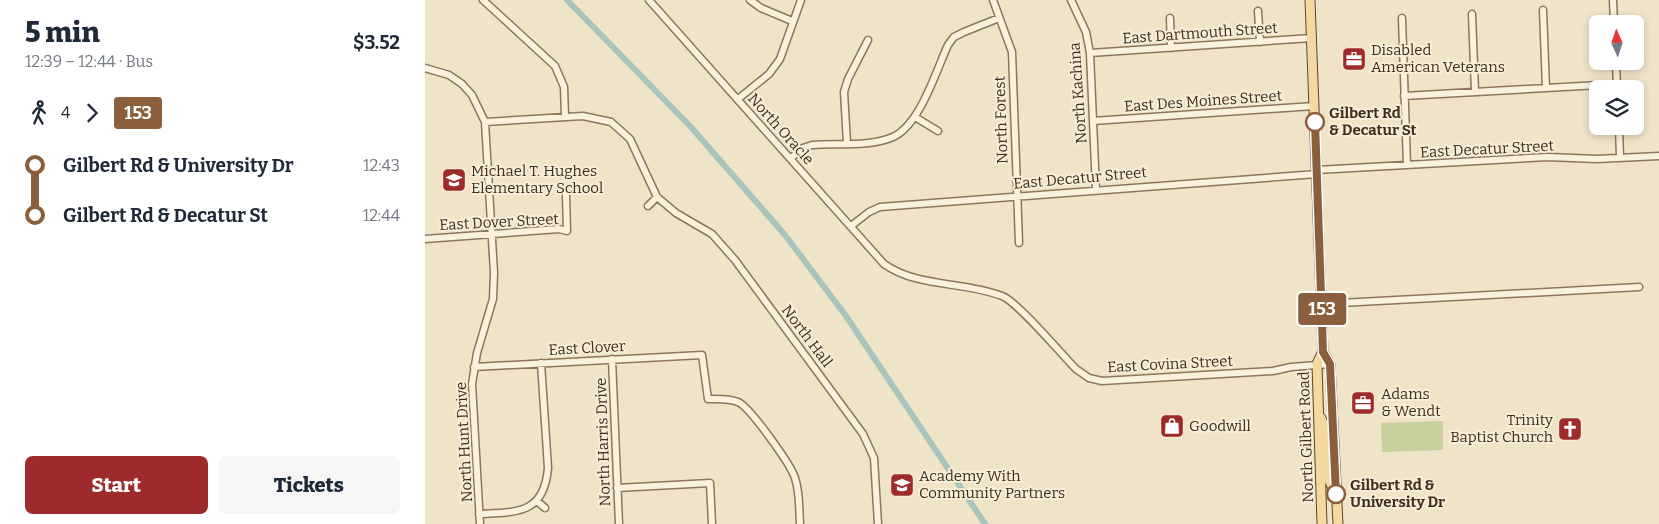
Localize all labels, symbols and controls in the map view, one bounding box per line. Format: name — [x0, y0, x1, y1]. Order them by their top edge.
north arrow — [1589, 15, 1644, 70]
map controls — [1589, 15, 1644, 135]
text: 5 min — [25, 16, 99, 49]
street label: East Dartmouth Street — [1122, 19, 1279, 47]
text: $3.52 — [353, 31, 400, 54]
place label: Disabled American Veterans — [1371, 41, 1505, 76]
street label: North Kachina — [1065, 42, 1091, 144]
office icon: Disabled American Veterans — [1341, 46, 1367, 72]
text: 12:39 – 12:44 · Bus — [25, 52, 153, 71]
street label: North Forest — [990, 75, 1012, 164]
button: layers — [1589, 80, 1644, 135]
street label: East Des Moines Street — [1123, 86, 1283, 116]
street label: North Oracle — [744, 90, 818, 168]
icon: walk — [25, 99, 53, 127]
icon: forward — [78, 99, 106, 127]
text: 153 — [124, 102, 152, 124]
text: 4 — [61, 103, 70, 122]
place label: Gilbert Rd & Decatur St — [1329, 104, 1417, 139]
marker: Gilbert Rd & Decatur St — [1305, 112, 1325, 132]
street label: East Decatur Street — [1420, 136, 1555, 161]
text: Gilbert Rd & University Dr — [63, 154, 294, 177]
text: 12:43 — [363, 156, 400, 175]
place label: Michael T. Hughes Elementary School — [471, 162, 603, 197]
street label: East Decatur Street — [1012, 163, 1148, 193]
school or university icon: Michael T. Hughes Elementary School — [441, 167, 467, 193]
text: Gilbert Rd & Decatur St — [63, 204, 268, 227]
text: 12:44 — [363, 206, 400, 225]
street label: East Dover Street — [439, 210, 560, 234]
line badge: 153 — [1293, 293, 1351, 325]
text: 153 — [1308, 298, 1336, 320]
street label: North Hall — [778, 301, 836, 371]
street label: East Clover — [548, 337, 626, 359]
street label: East Covina Street — [1107, 352, 1234, 376]
street label: North Gilbert Road — [1295, 371, 1317, 503]
street label: North Harris Drive — [592, 377, 614, 507]
street label: North Hunt Drive — [452, 381, 476, 503]
place label: Adams & Wendt — [1381, 385, 1441, 420]
office icon: Adams & Wendt — [1350, 390, 1376, 416]
place label: Trinity Baptist Church — [1450, 411, 1554, 446]
shop icon: Goodwill — [1159, 413, 1185, 439]
church icon: Trinity Baptist Church — [1557, 416, 1583, 442]
place label: Goodwill — [1189, 417, 1251, 435]
button: Start — [25, 456, 208, 514]
button: Tickets — [218, 456, 400, 514]
place label: Academy With Community Partners — [919, 467, 1065, 502]
school or university icon: Academy With Community Partners — [889, 472, 915, 498]
place label: Gilbert Rd & University Dr — [1350, 476, 1445, 511]
marker: Gilbert Rd & University Dr — [1326, 484, 1346, 504]

